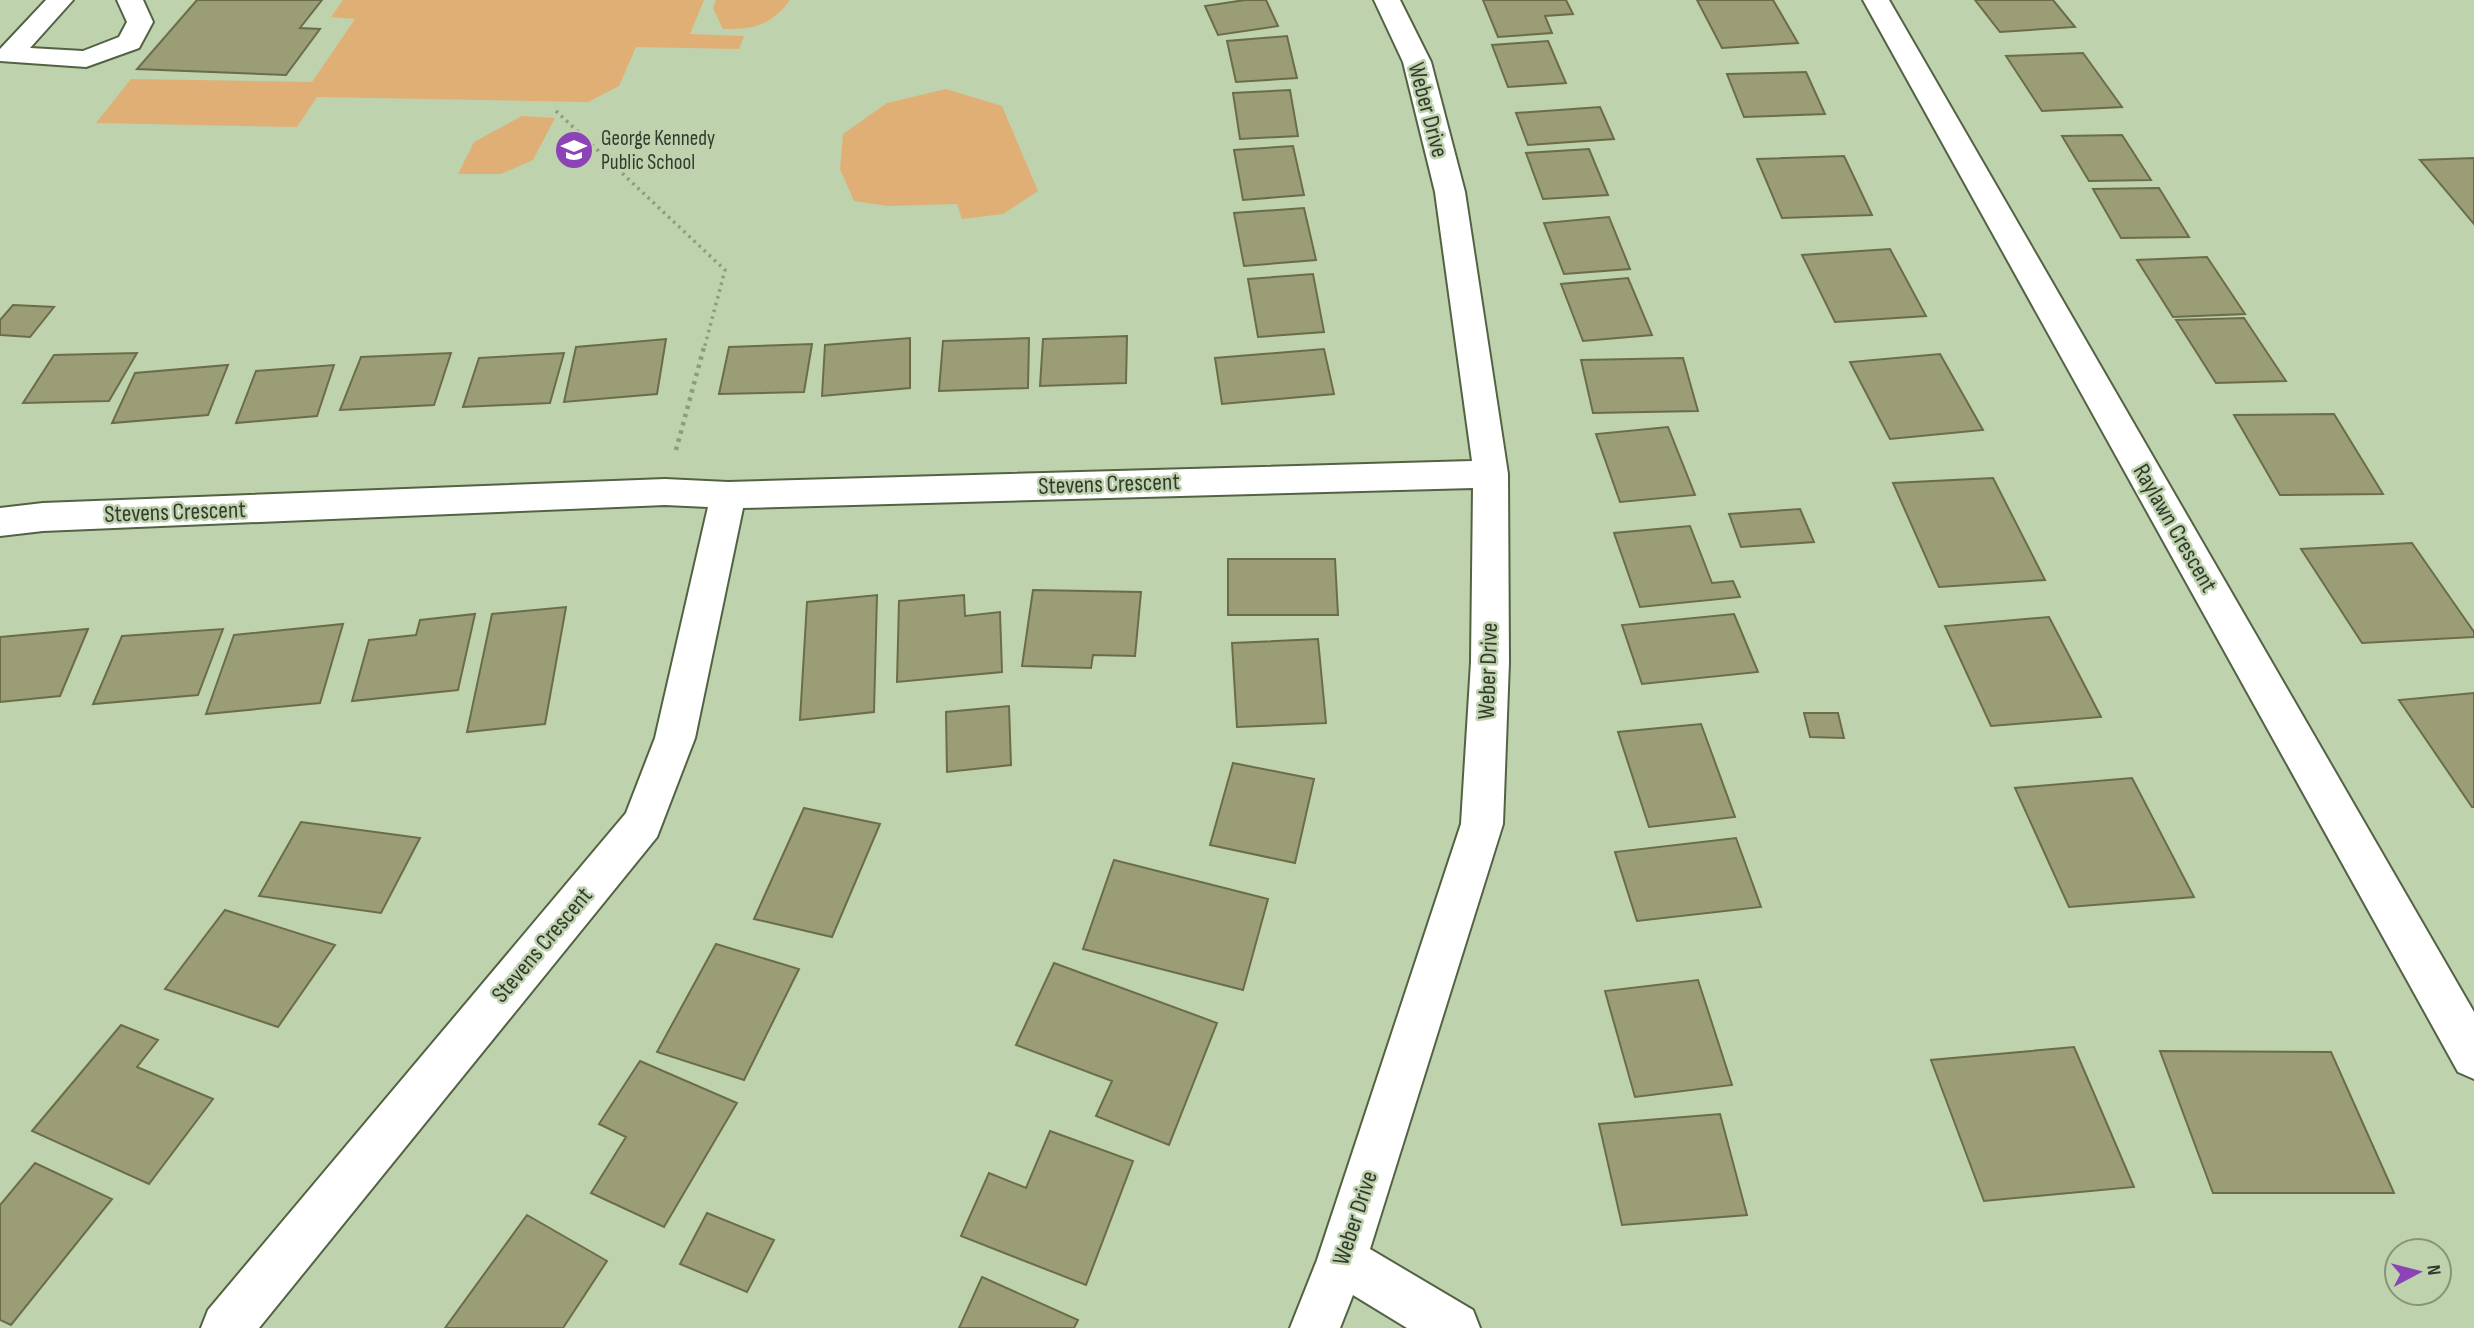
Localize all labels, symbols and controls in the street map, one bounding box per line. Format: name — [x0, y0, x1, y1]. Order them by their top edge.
street label: Weber Drive — [1401, 59, 1455, 161]
place label: George Kennedy Public School — [601, 126, 715, 175]
school or university icon: George Kennedy Public School — [553, 129, 595, 171]
street label: Raylawn Crescent — [2127, 459, 2223, 597]
street label: Stevens Crescent — [1038, 467, 1180, 501]
street label: Stevens Crescent — [104, 495, 246, 529]
street label: Weber Drive — [1472, 622, 1504, 720]
street label: Stevens Crescent — [485, 881, 599, 1009]
street label: Weber Drive — [1326, 1167, 1384, 1269]
north arrow — [2383, 1237, 2453, 1307]
text: N — [2421, 1264, 2445, 1277]

